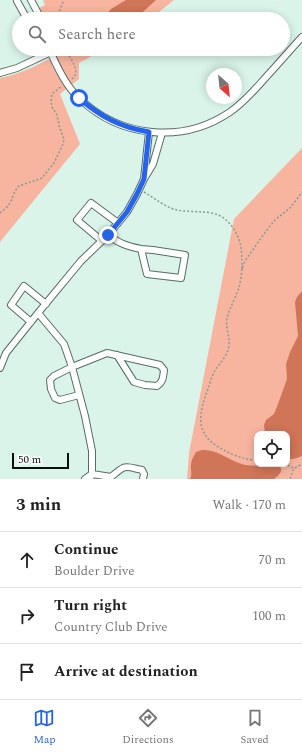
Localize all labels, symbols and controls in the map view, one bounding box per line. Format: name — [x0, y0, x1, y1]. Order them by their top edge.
search box — [12, 12, 290, 56]
icon: search — [26, 23, 48, 45]
text: Search here — [58, 23, 136, 46]
north arrow — [206, 68, 242, 104]
route start — [70, 89, 88, 107]
route end — [99, 226, 117, 244]
map controls — [254, 431, 290, 467]
button: locate — [254, 431, 290, 467]
scale bar — [12, 451, 69, 470]
text: 50 m — [18, 451, 41, 468]
text: 3 min — [16, 492, 61, 518]
text: Walk · 170 m — [212, 495, 286, 515]
text: Continue — [54, 538, 119, 561]
icon: ahead — [16, 549, 38, 571]
text: 70 m — [259, 550, 286, 570]
text: Boulder Drive — [54, 561, 135, 581]
text: Turn right — [54, 594, 127, 617]
icon: right — [16, 605, 38, 627]
text: 100 m — [252, 606, 286, 626]
text: Country Club Drive — [54, 617, 168, 637]
text: Arrive at destination — [54, 660, 198, 683]
icon: arrive — [16, 661, 38, 683]
tab: Map — [33, 707, 56, 748]
tab: Directions — [122, 707, 174, 748]
tab: Saved — [240, 707, 269, 748]

